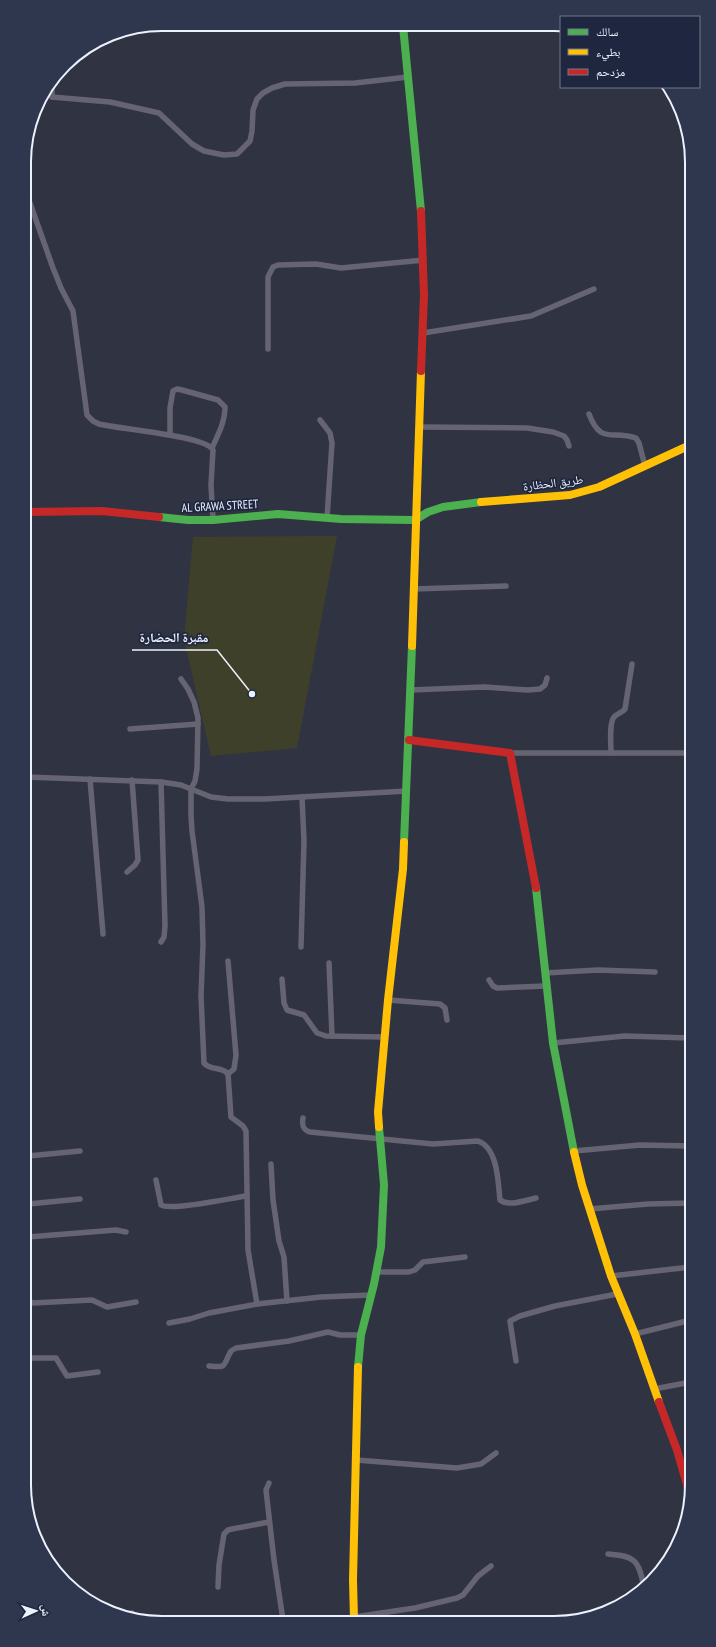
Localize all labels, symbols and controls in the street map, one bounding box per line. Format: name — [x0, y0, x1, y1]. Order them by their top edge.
legend — [560, 16, 700, 88]
text: سالك — [596, 24, 618, 39]
text: بطيء — [596, 44, 620, 62]
text: مزدحم — [596, 64, 625, 80]
street label: طريق الحظارة — [522, 471, 584, 494]
street label: AL GRAWA STREET — [181, 496, 259, 515]
callout: مقبرة الحضارة — [132, 625, 217, 650]
text: مقبرة الحضارة — [140, 629, 208, 646]
north arrow — [16, 1591, 56, 1631]
text: ش — [38, 1604, 53, 1617]

